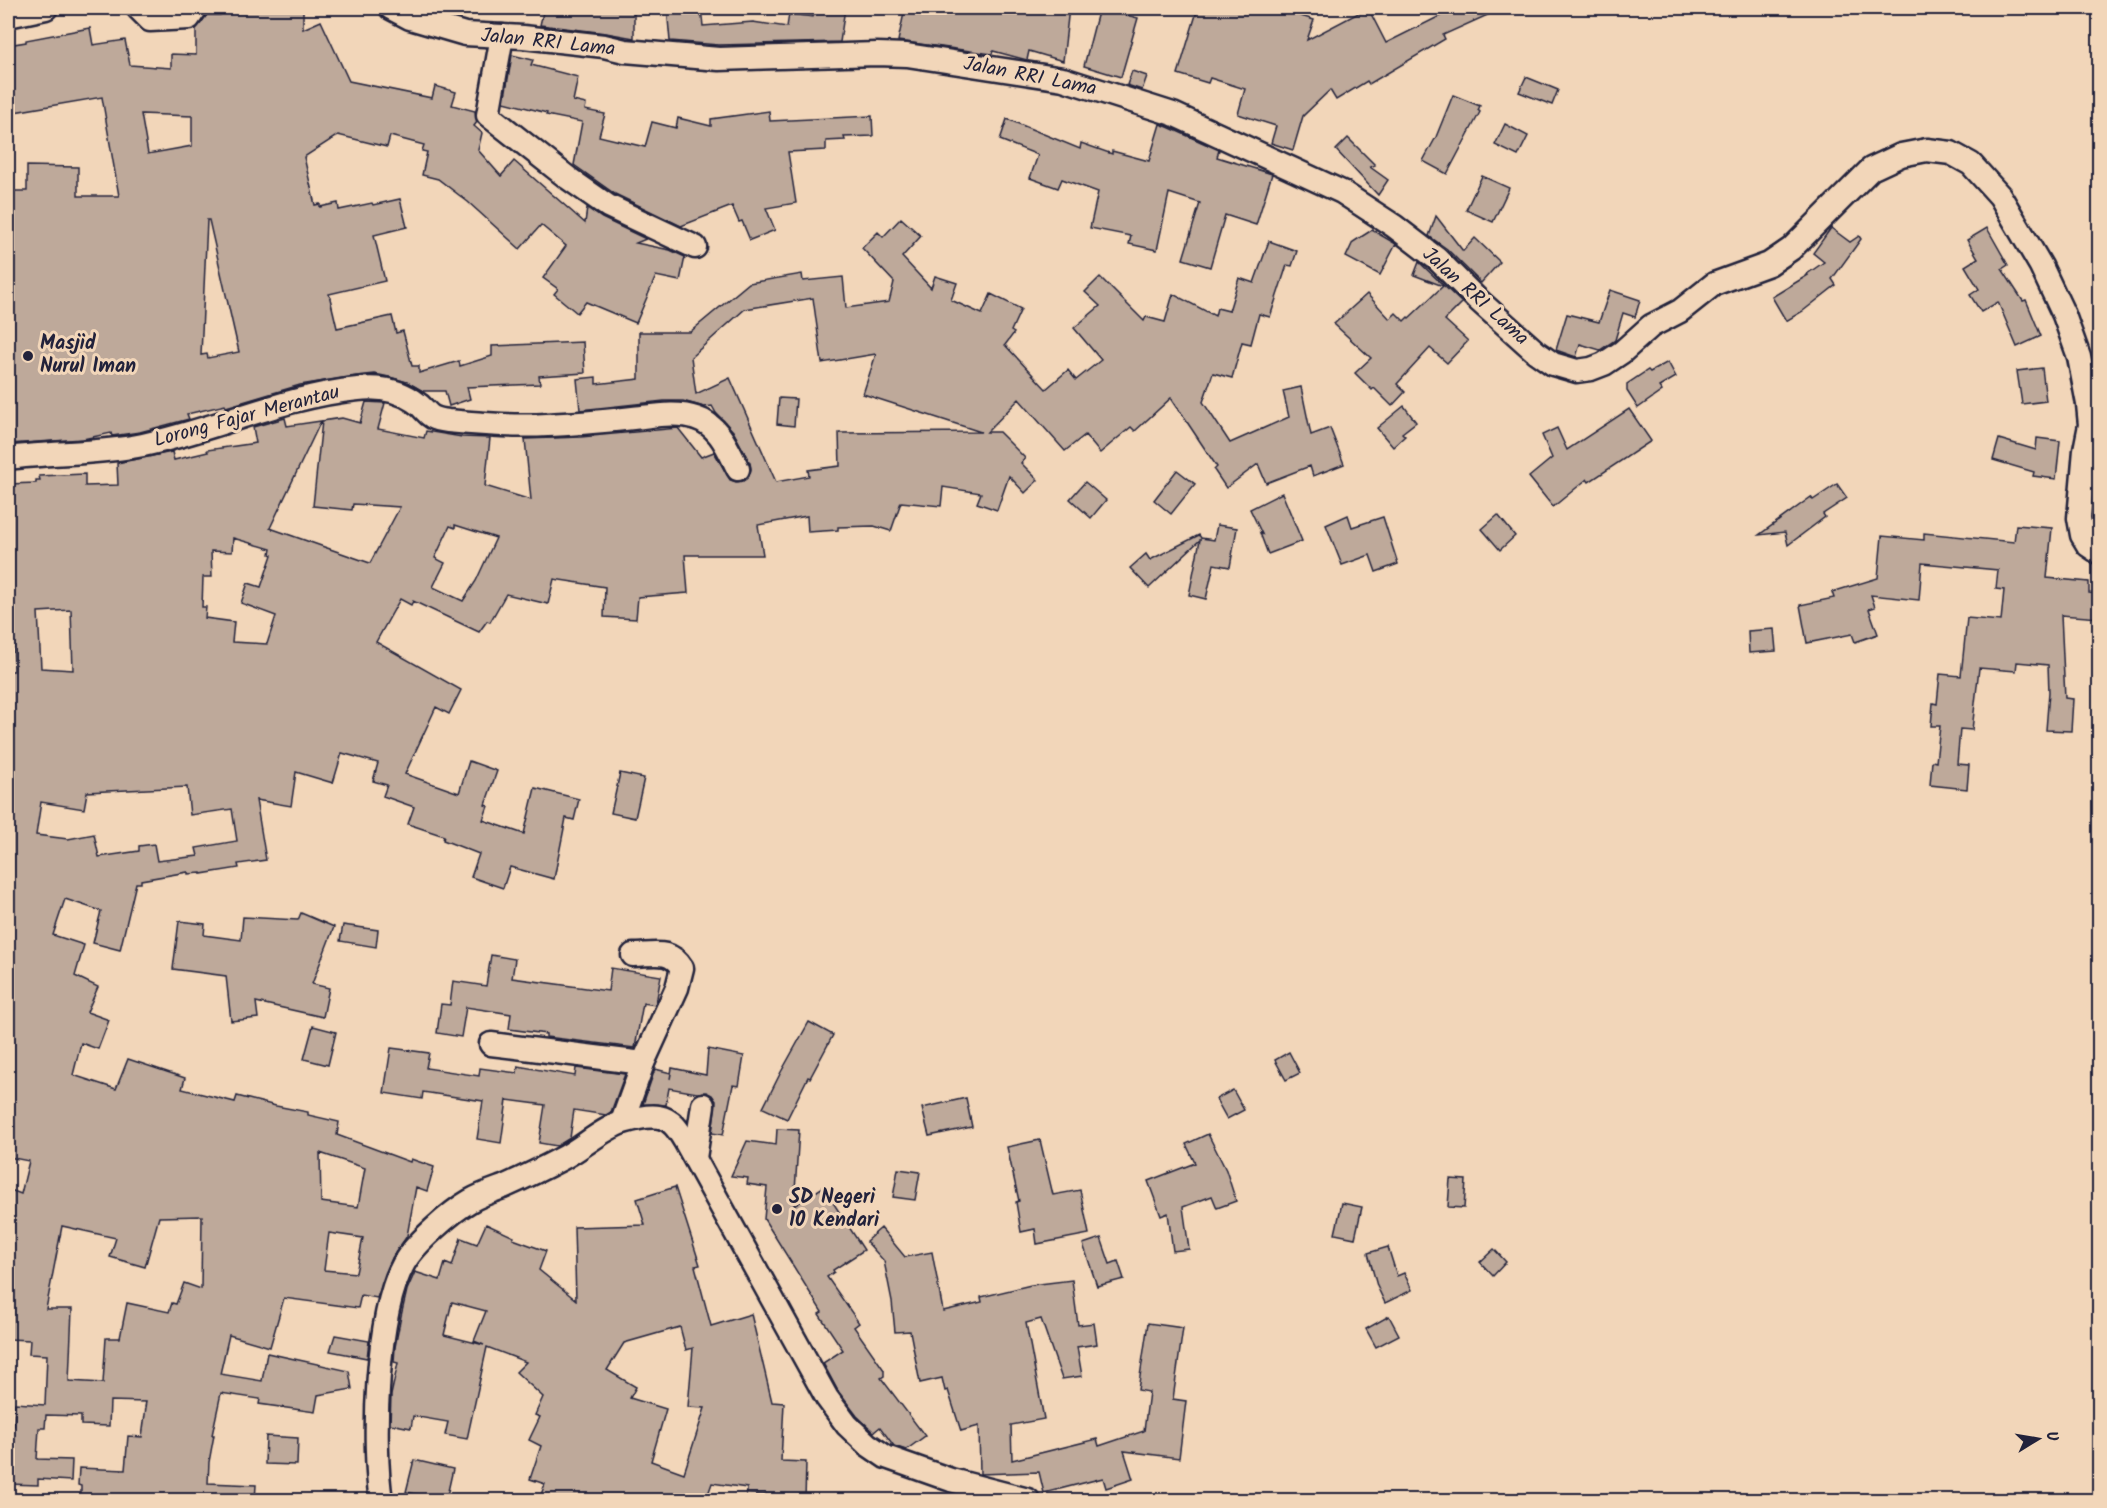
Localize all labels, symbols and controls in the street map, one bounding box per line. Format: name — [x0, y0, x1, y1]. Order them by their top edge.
street label: Jalan RRI Lama — [479, 20, 617, 66]
street label: Jalan RRI Lama — [961, 48, 1099, 106]
street label: Jalan RRI Lama — [1414, 240, 1536, 354]
place label: Masjid Nurul Iman — [40, 328, 136, 383]
marker: Masjid Nurul Iman — [21, 349, 35, 363]
street label: Lorong Fajar Merantau — [151, 377, 344, 457]
place label: SD Negeri 10 Kendari — [789, 1182, 880, 1237]
marker: SD Negeri 10 Kendari — [770, 1202, 784, 1216]
north arrow — [2008, 1409, 2068, 1469]
text: U — [2038, 1429, 2065, 1444]

